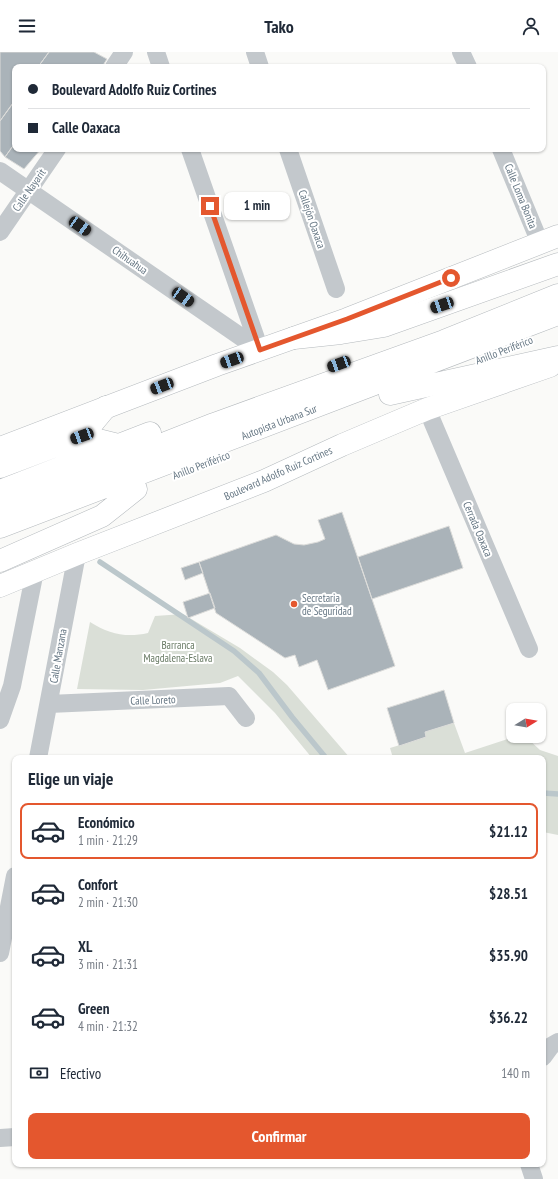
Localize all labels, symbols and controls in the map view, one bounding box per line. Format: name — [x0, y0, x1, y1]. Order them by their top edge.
icon: menu — [16, 15, 38, 37]
text: Tako — [264, 15, 294, 38]
icon: person — [520, 15, 542, 37]
text: Boulevard Adolfo Ruiz Cortines — [52, 80, 217, 99]
text: Calle Oaxaca — [52, 118, 120, 137]
street label: Calle Loma Bonita — [502, 162, 540, 230]
street label: Calle Nayarit — [9, 166, 49, 214]
street label: Callejón Oaxaca — [295, 188, 329, 250]
callout: 1 min — [224, 192, 290, 220]
route end — [201, 197, 219, 215]
text: 1 min — [244, 197, 270, 214]
car — [67, 214, 93, 238]
street label: Chihuahua — [109, 243, 151, 277]
route start — [442, 269, 460, 287]
car — [170, 285, 196, 309]
car — [429, 295, 455, 315]
street label: Anillo Periférico — [473, 333, 535, 367]
car — [219, 350, 245, 370]
car — [326, 354, 352, 374]
car — [149, 376, 175, 396]
street label: Autopista Urbana Sur — [239, 401, 319, 443]
car — [69, 426, 95, 446]
street label: Boulevard Adolfo Ruiz Cortines — [222, 443, 335, 503]
street label: Anillo Periférico — [170, 448, 232, 482]
street label: Cerrada Oaxaca — [460, 499, 496, 559]
place label: Secretaria de Seguridad — [302, 591, 352, 618]
marker: Secretaria de Seguridad — [289, 599, 299, 609]
street label: Calle Manzana — [46, 628, 70, 684]
park label: Barranca Magdalena-Eslava — [144, 638, 212, 665]
street label: Calle Loreto — [130, 692, 176, 708]
north arrow — [506, 703, 546, 743]
map controls — [506, 703, 546, 743]
text: Elige un viaje — [28, 767, 113, 790]
icon: car — [30, 813, 66, 849]
text: Económico — [78, 813, 135, 832]
text: $21.12 — [489, 822, 528, 841]
text: 1 min · 21:29 — [78, 832, 138, 849]
icon: car — [30, 875, 66, 911]
text: Confort — [78, 875, 118, 894]
text: $28.51 — [489, 884, 528, 903]
text: 2 min · 21:30 — [78, 894, 138, 911]
icon: car — [30, 937, 66, 973]
text: XL — [78, 937, 92, 956]
text: $35.90 — [489, 946, 528, 965]
text: 3 min · 21:31 — [78, 956, 138, 973]
icon: car — [30, 999, 66, 1035]
text: Green — [78, 999, 110, 1018]
text: $36.22 — [489, 1008, 528, 1027]
text: 4 min · 21:32 — [78, 1018, 138, 1035]
icon: cash — [28, 1062, 50, 1084]
text: Efectivo — [60, 1064, 101, 1083]
text: 140 m — [501, 1065, 530, 1082]
button: Confirmar — [28, 1113, 530, 1159]

